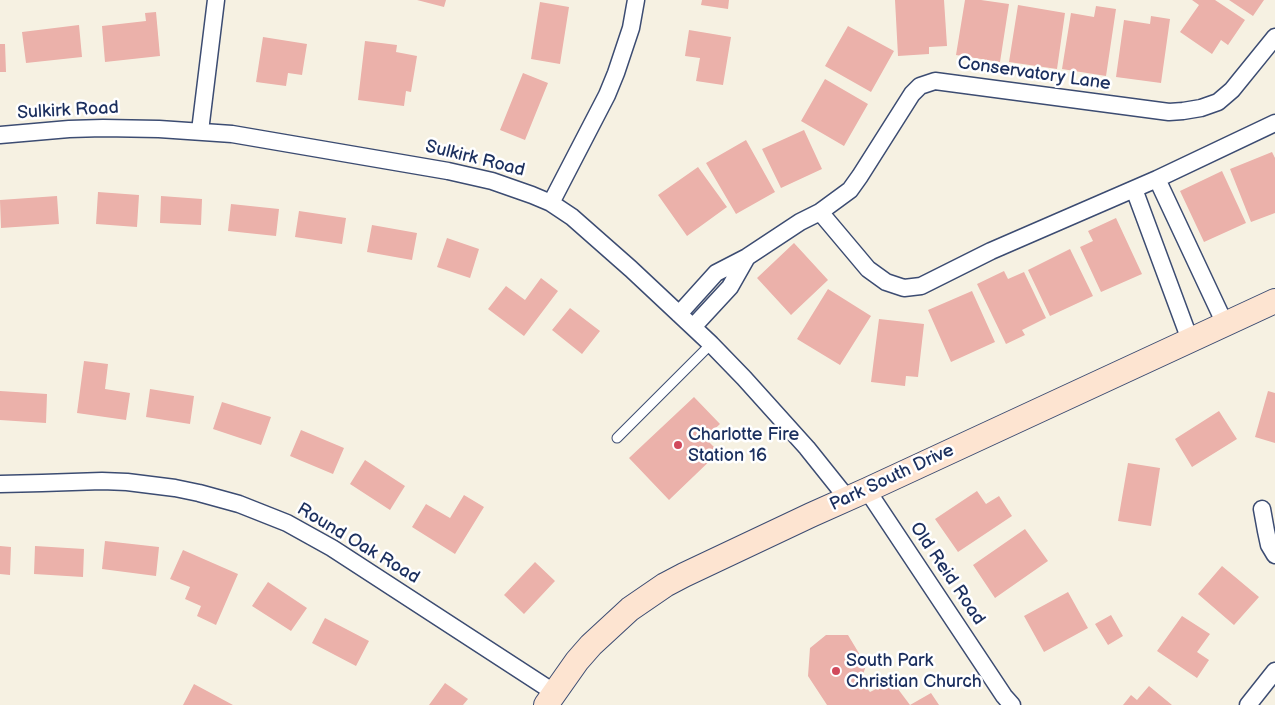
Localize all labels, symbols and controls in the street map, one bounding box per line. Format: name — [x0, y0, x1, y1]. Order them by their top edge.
street label: Conservatory Lane — [956, 53, 1112, 95]
street label: Sulkirk Road — [17, 98, 119, 124]
street label: Sulkirk Road — [423, 136, 527, 182]
place label: Charlotte Fire Station 16 — [688, 424, 799, 466]
marker: Charlotte Fire Station 16 — [672, 439, 684, 451]
street label: Park South Drive — [826, 440, 958, 516]
street label: Round Oak Road — [293, 499, 423, 589]
street label: Old Reid Road — [905, 519, 989, 629]
place label: South Park Christian Church — [846, 650, 982, 692]
marker: South Park Christian Church — [830, 665, 842, 677]

